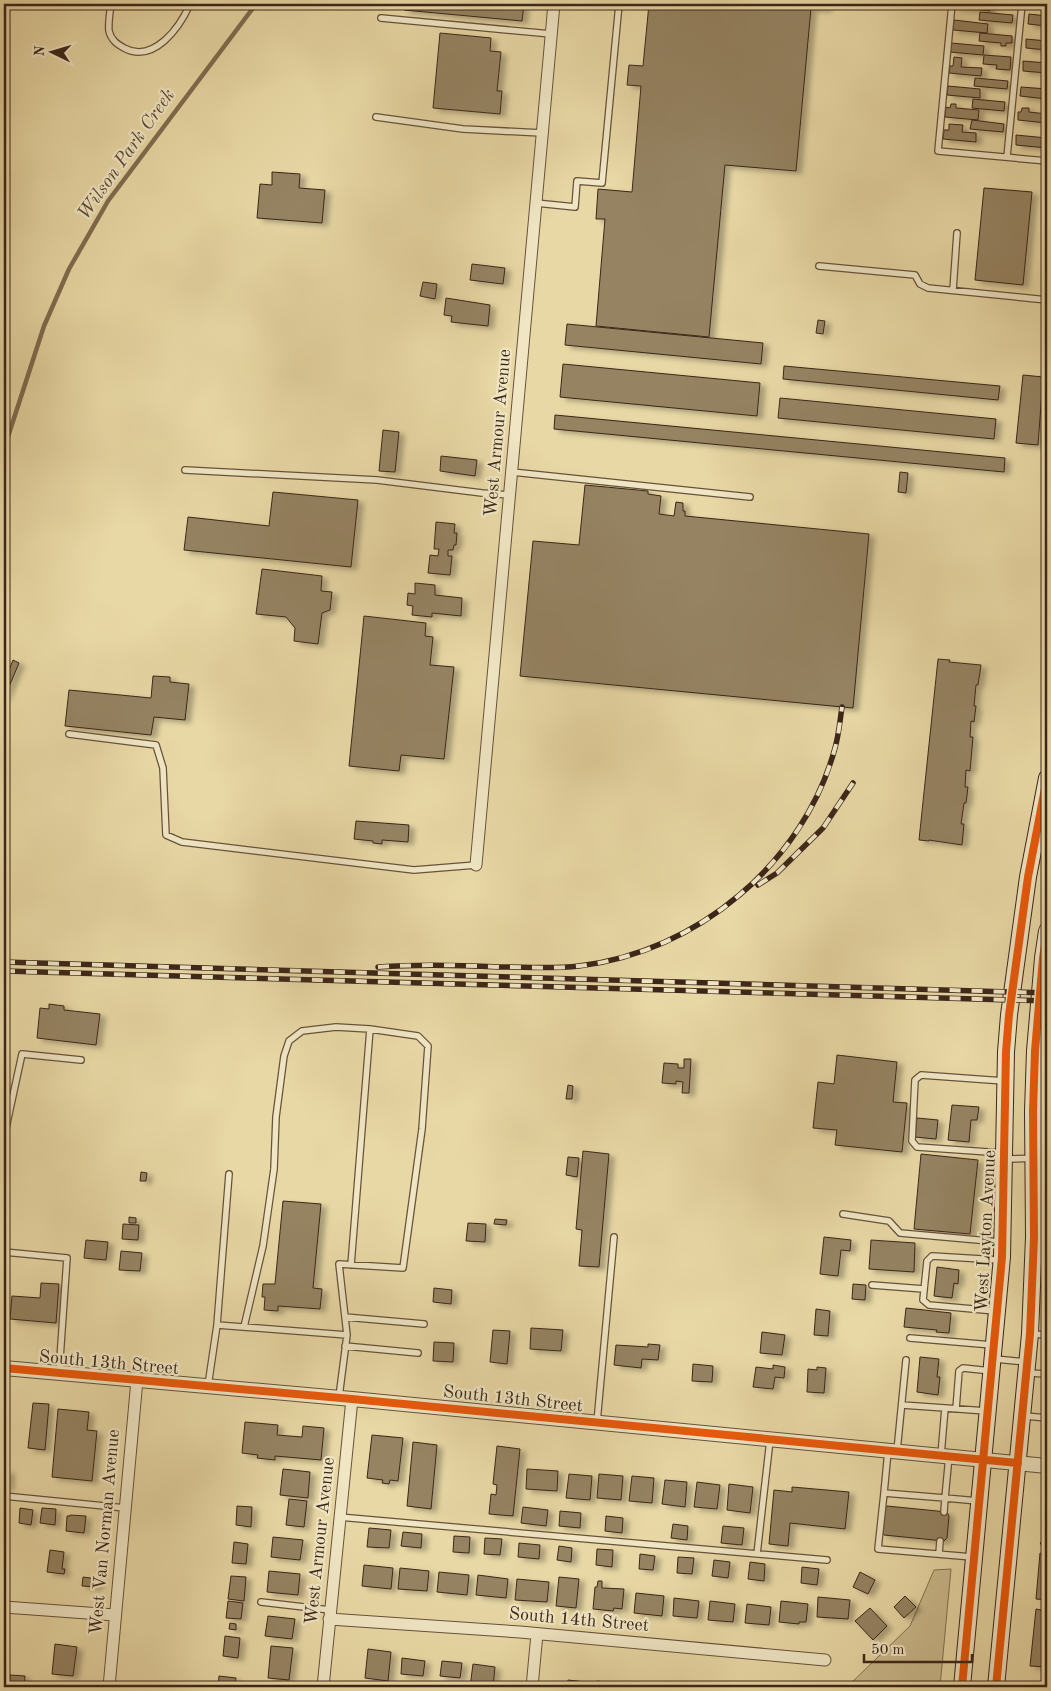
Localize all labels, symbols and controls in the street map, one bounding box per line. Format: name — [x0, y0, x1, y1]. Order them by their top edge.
north arrow — [28, 28, 78, 78]
text: N — [33, 45, 48, 57]
water label: Wilson Park Creek — [75, 86, 179, 224]
street label: West Armour Avenue — [482, 348, 514, 518]
street label: West Layton Avenue — [973, 1149, 999, 1313]
street label: South 13th Street — [38, 1348, 180, 1378]
street label: South 13th Street — [442, 1383, 584, 1415]
street label: West Van Norman Avenue — [87, 1428, 123, 1636]
street label: West Armour Avenue — [302, 1456, 338, 1626]
street label: South 14th Street — [508, 1605, 650, 1635]
scale bar — [864, 1631, 971, 1663]
text: 50 m — [871, 1643, 905, 1658]

